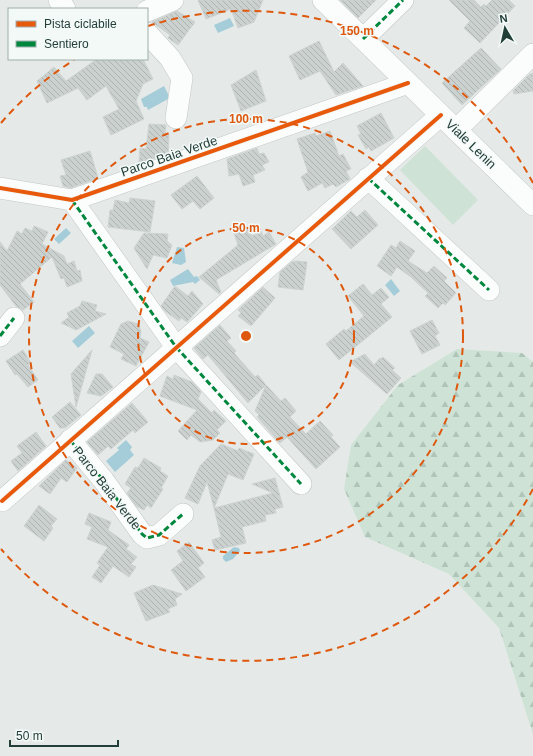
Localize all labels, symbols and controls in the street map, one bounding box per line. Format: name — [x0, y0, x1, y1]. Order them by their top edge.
legend — [8, 8, 148, 60]
north arrow — [485, 8, 525, 48]
text: N — [499, 12, 508, 25]
text: Pista ciclabile — [44, 17, 117, 31]
text: 150 m — [340, 24, 374, 38]
text: Sentiero — [44, 37, 89, 51]
text: 100 m — [229, 112, 263, 126]
street label: Viale Lenin — [443, 116, 499, 172]
street label: Parco Baia Verde — [119, 132, 219, 180]
text: 50 m — [232, 221, 260, 235]
centre of rings — [239, 329, 253, 343]
street label: Parco Baia Verde — [70, 444, 144, 532]
scale bar — [10, 722, 118, 748]
text: 50 m — [16, 729, 43, 743]

